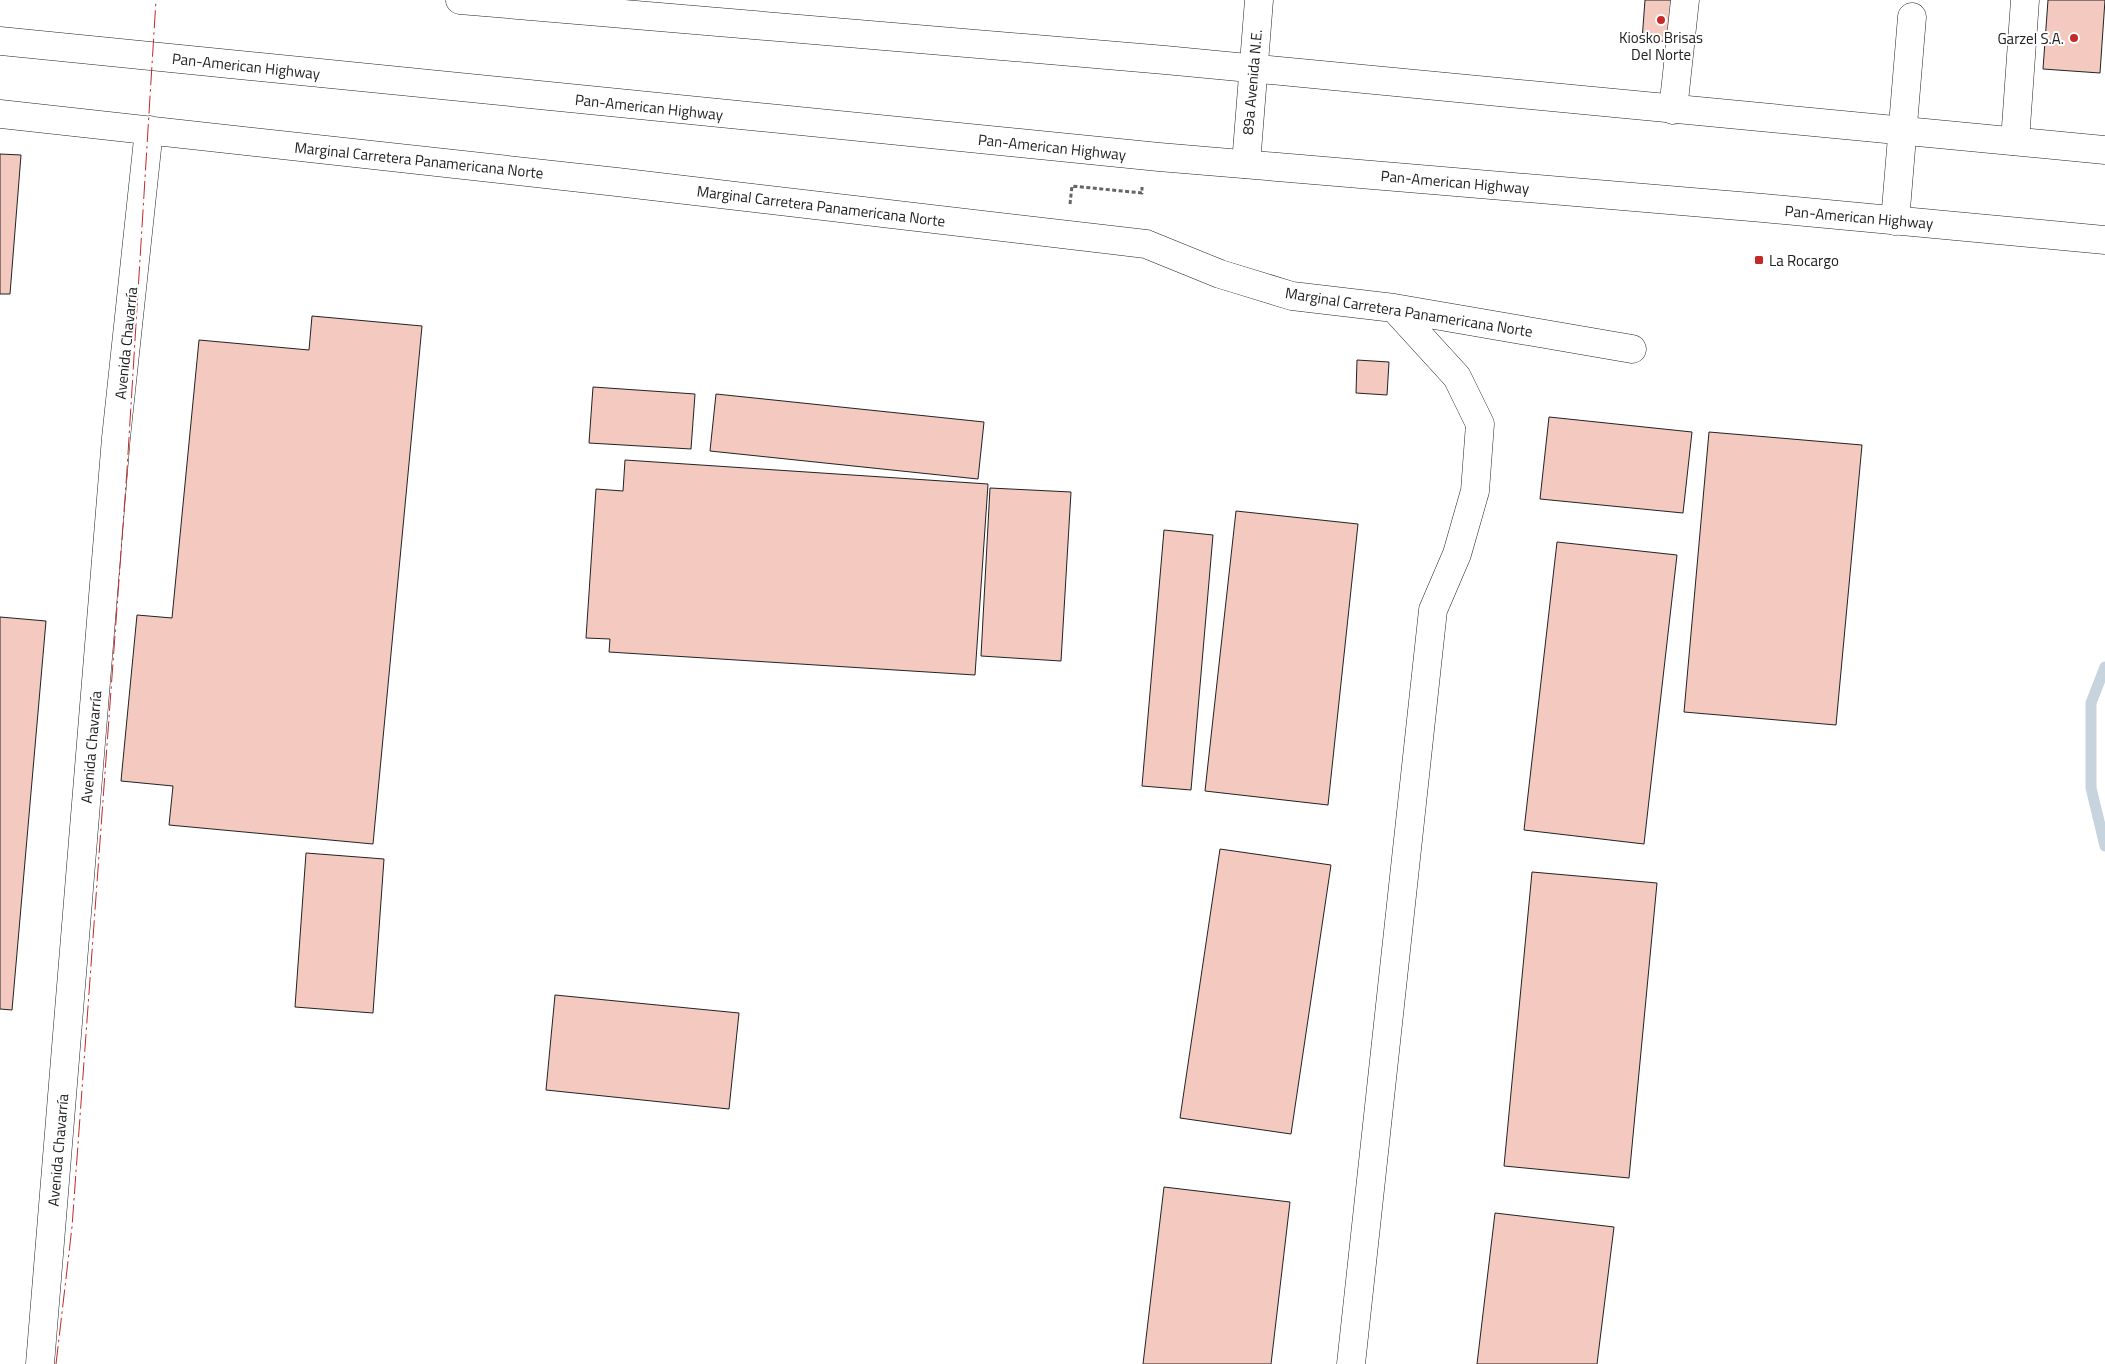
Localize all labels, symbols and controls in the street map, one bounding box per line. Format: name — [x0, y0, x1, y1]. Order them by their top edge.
marker: Kiosko Brisas Del Norte — [1655, 14, 1667, 26]
place label: Kiosko Brisas Del Norte — [1619, 26, 1703, 66]
place label: Garzel S.A. — [1997, 27, 2064, 50]
street label: 89a Avenida N.E. — [1236, 28, 1268, 136]
marker: Garzel S.A. — [2068, 32, 2080, 44]
street label: Pan-American Highway — [171, 47, 321, 85]
street label: Pan-American Highway — [574, 88, 724, 126]
street label: Pan-American Highway — [977, 128, 1127, 166]
street label: Marginal Carretera Panamericana Norte — [293, 135, 545, 185]
street label: Pan-American Highway — [1380, 164, 1530, 200]
street label: Marginal Carretera Panamericana Norte — [695, 179, 947, 233]
street label: Pan-American Highway — [1784, 199, 1934, 235]
place label: La Rocargo — [1769, 249, 1839, 272]
marker: La Rocargo — [1753, 254, 1765, 266]
street label: Marginal Carretera Panamericana Norte — [1284, 281, 1534, 343]
street label: Avenida Chavarría — [109, 285, 143, 400]
street label: Avenida Chavarría — [75, 689, 107, 804]
street label: Avenida Chavarría — [42, 1092, 74, 1207]

